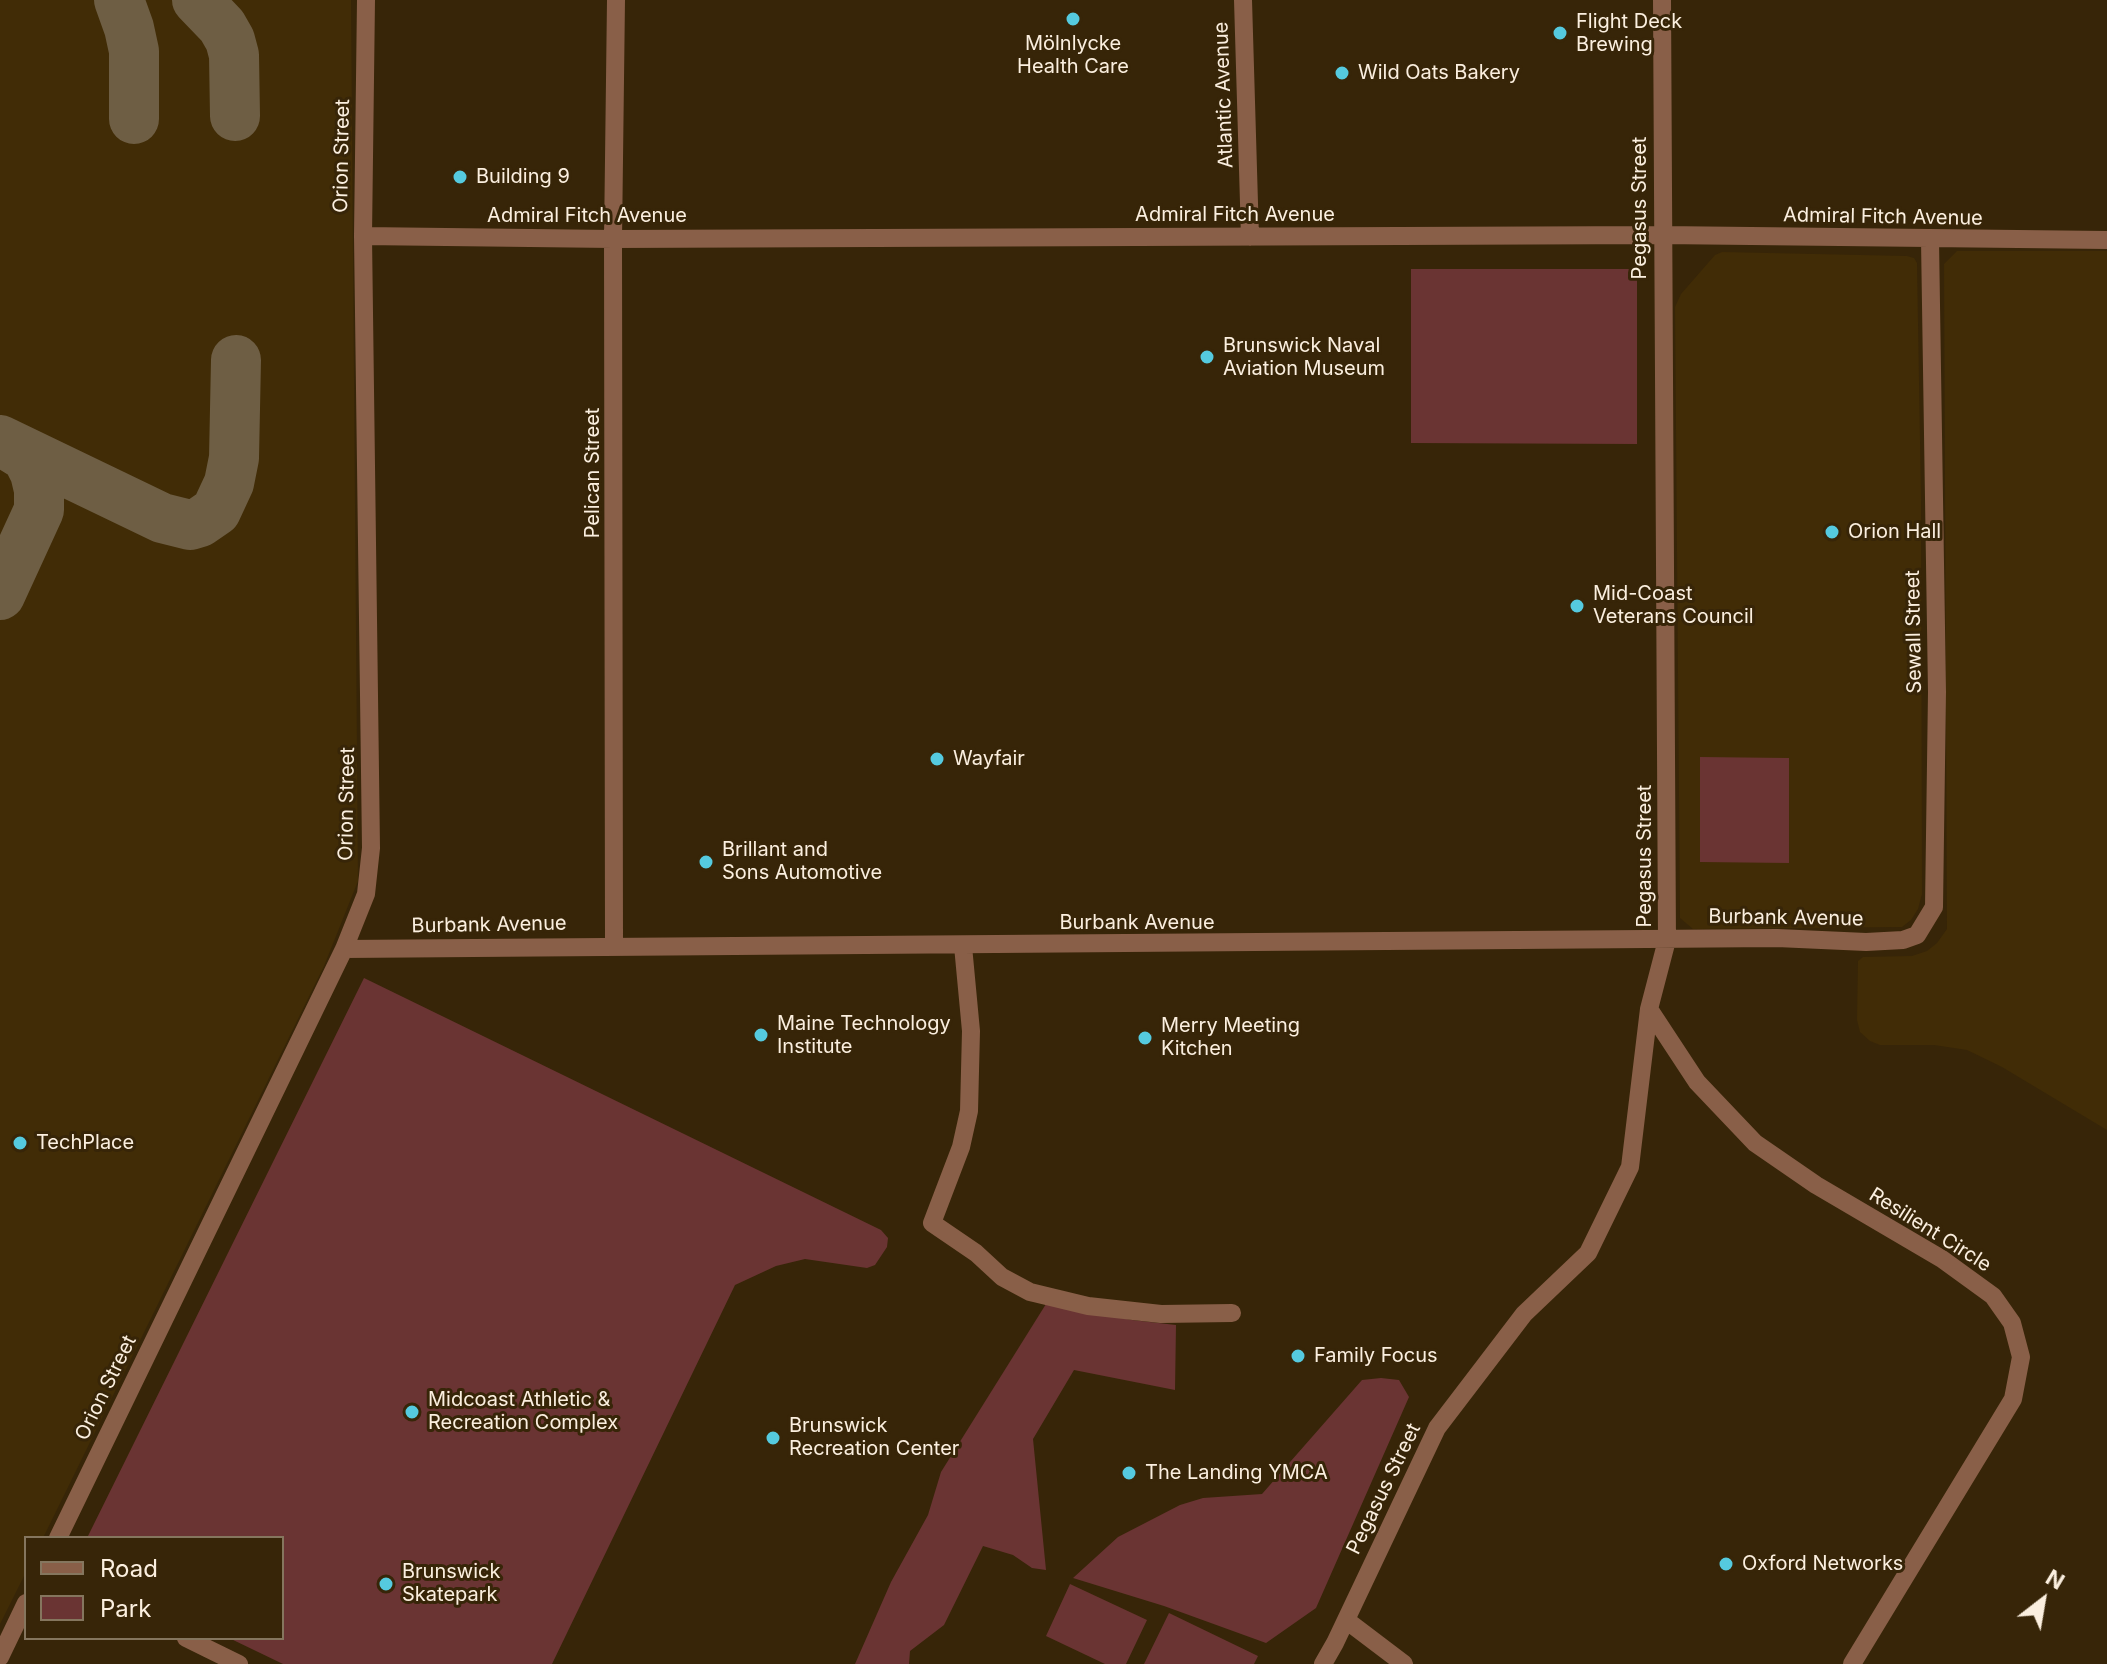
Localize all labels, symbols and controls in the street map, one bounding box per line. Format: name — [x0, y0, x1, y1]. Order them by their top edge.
marker: Mölnlycke Health Care — [1064, 10, 1082, 28]
place label: Flight Deck Brewing — [1576, 10, 1682, 57]
street label: Atlantic Avenue — [1209, 21, 1239, 169]
marker: Flight Deck Brewing — [1551, 24, 1569, 42]
place label: Mölnlycke Health Care — [1017, 32, 1129, 79]
place label: Wild Oats Bakery — [1358, 61, 1520, 85]
marker: Wild Oats Bakery — [1333, 64, 1351, 82]
street label: Orion Street — [329, 99, 355, 213]
street label: Pegasus Street — [1628, 137, 1652, 279]
place label: Building 9 — [476, 165, 570, 189]
marker: Building 9 — [451, 168, 469, 186]
street label: Admiral Fitch Avenue — [1135, 203, 1335, 227]
street label: Admiral Fitch Avenue — [1783, 203, 1983, 231]
street label: Admiral Fitch Avenue — [487, 204, 687, 228]
place label: Brunswick Naval Aviation Museum — [1223, 334, 1385, 381]
marker: Brunswick Naval Aviation Museum — [1198, 348, 1216, 366]
street label: Pelican Street — [581, 408, 605, 538]
place label: Orion Hall — [1848, 520, 1941, 544]
marker: Orion Hall — [1823, 523, 1841, 541]
street label: Sewall Street — [1901, 570, 1927, 694]
place label: Mid-Coast Veterans Council — [1593, 582, 1754, 629]
marker: Mid-Coast Veterans Council — [1568, 597, 1586, 615]
street label: Orion Street — [334, 747, 360, 861]
place label: Wayfair — [953, 747, 1025, 771]
marker: Wayfair — [928, 750, 946, 768]
street label: Pegasus Street — [1633, 785, 1657, 927]
place label: Brillant and Sons Automotive — [722, 838, 882, 885]
marker: Brillant and Sons Automotive — [697, 853, 715, 871]
street label: Burbank Avenue — [1708, 905, 1864, 931]
street label: Burbank Avenue — [1059, 911, 1215, 935]
street label: Burbank Avenue — [411, 912, 567, 938]
place label: Maine Technology Institute — [777, 1012, 951, 1059]
place label: Merry Meeting Kitchen — [1161, 1014, 1300, 1061]
marker: Maine Technology Institute — [752, 1026, 770, 1044]
marker: Merry Meeting Kitchen — [1136, 1029, 1154, 1047]
place label: TechPlace — [36, 1131, 134, 1155]
marker: TechPlace — [11, 1134, 29, 1152]
street label: Resilient Circle — [1864, 1183, 1996, 1277]
street label: Orion Street — [70, 1332, 142, 1444]
place label: Family Focus — [1314, 1344, 1438, 1368]
marker: Family Focus — [1289, 1347, 1307, 1365]
place label: Midcoast Athletic & Recreation Complex — [428, 1388, 618, 1435]
marker: Midcoast Athletic & Recreation Complex — [403, 1403, 421, 1421]
place label: Brunswick Recreation Center — [789, 1414, 959, 1461]
street label: Pegasus Street — [1342, 1420, 1426, 1558]
marker: Brunswick Recreation Center — [764, 1429, 782, 1447]
place label: The Landing YMCA — [1145, 1461, 1328, 1485]
marker: The Landing YMCA — [1120, 1464, 1138, 1482]
legend — [24, 1536, 284, 1640]
place label: Oxford Networks — [1742, 1552, 1903, 1576]
text: Road — [100, 1554, 158, 1583]
marker: Oxford Networks — [1717, 1555, 1735, 1573]
place label: Brunswick Skatepark — [402, 1560, 500, 1607]
north arrow — [2003, 1560, 2083, 1640]
text: N — [2041, 1564, 2069, 1595]
marker: Brunswick Skatepark — [377, 1575, 395, 1593]
text: Park — [100, 1594, 151, 1623]

